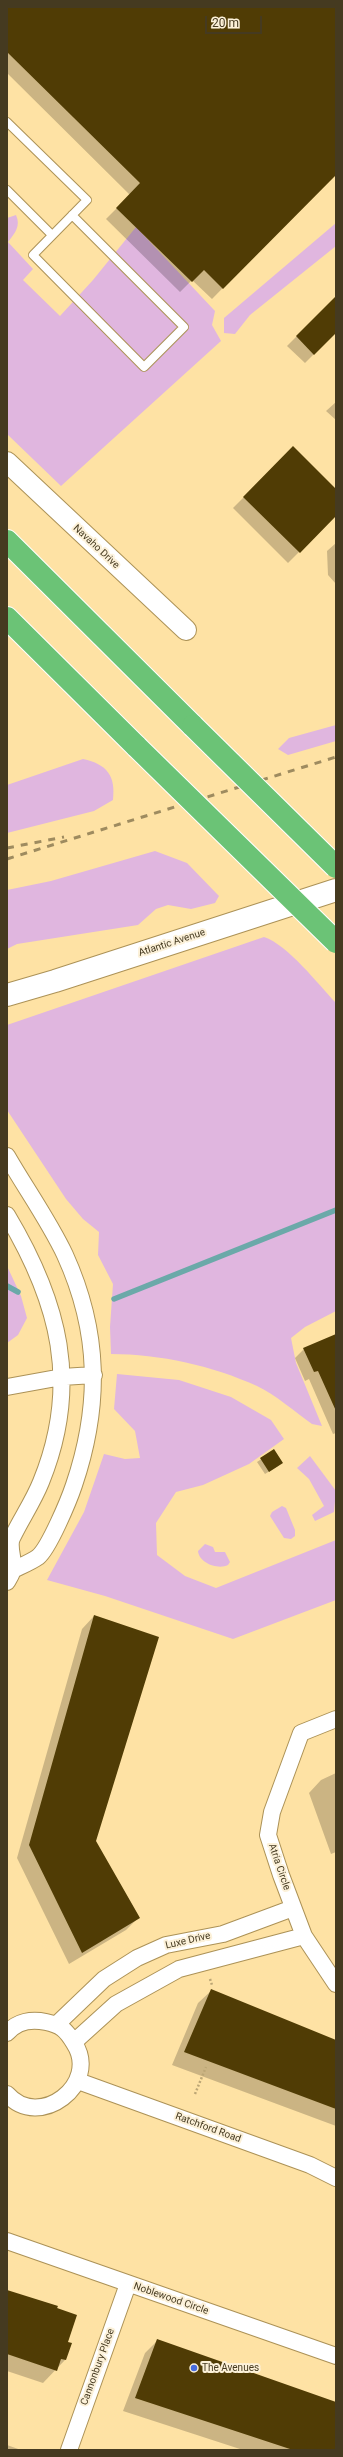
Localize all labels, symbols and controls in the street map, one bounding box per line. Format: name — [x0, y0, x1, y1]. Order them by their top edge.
scale bar — [207, 8, 264, 34]
text: 20 m — [212, 16, 239, 30]
street label: Navaho Drive — [70, 523, 122, 571]
street label: Atlantic Avenue — [137, 927, 207, 959]
street label: Atria Circle — [265, 1842, 293, 1892]
street label: Luxe Drive — [164, 1930, 212, 1952]
street label: Ratchford Road — [173, 2111, 243, 2145]
street label: Noblewood Circle — [132, 2281, 210, 2317]
street label: Cannonbury Place — [79, 2327, 117, 2407]
place label: The Avenues — [202, 2362, 259, 2374]
marker: The Avenues — [189, 2363, 199, 2373]

